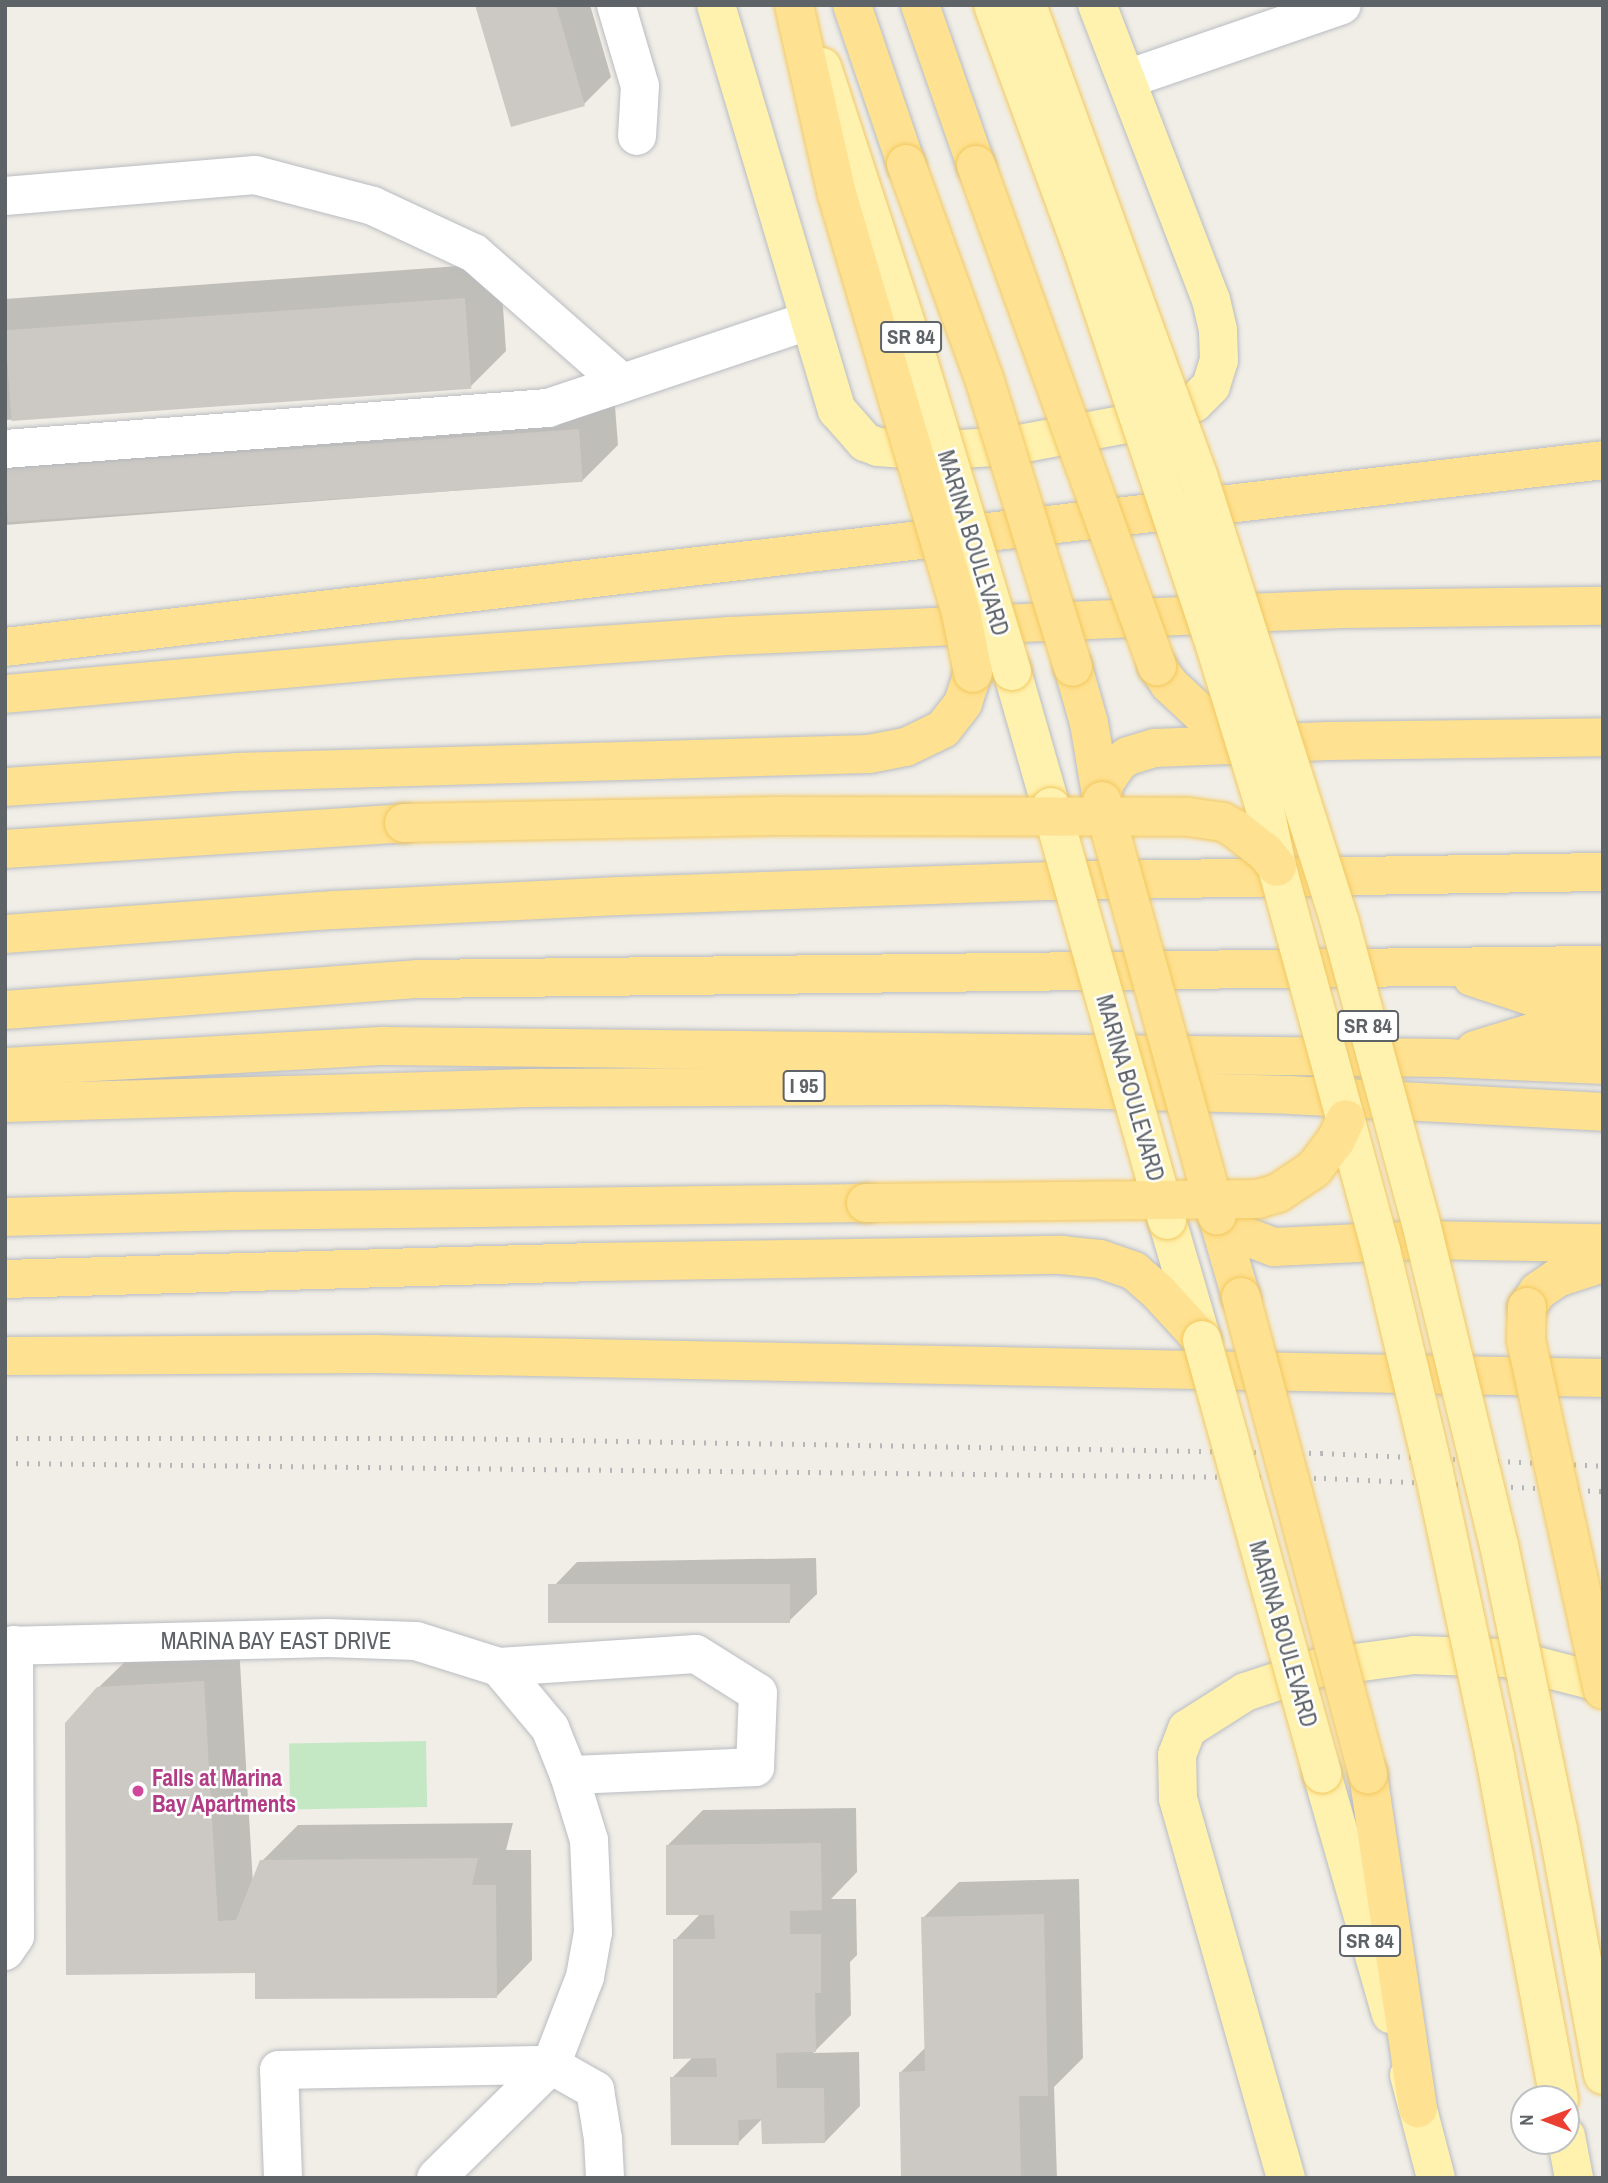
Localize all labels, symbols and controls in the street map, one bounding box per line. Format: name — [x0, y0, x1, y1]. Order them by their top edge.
road number: SR 84 — [880, 320, 942, 354]
street label: MARINA BOULEVARD — [932, 446, 1014, 640]
street label: MARINA BOULEVARD — [1090, 991, 1170, 1185]
road number: SR 84 — [1336, 1009, 1400, 1044]
road number: I 95 — [781, 1068, 827, 1104]
street label: MARINA BOULEVARD — [1243, 1537, 1323, 1731]
street label: MARINA BAY EAST DRIVE — [160, 1627, 392, 1655]
place label: Falls at Marina Bay Apartments — [152, 1764, 297, 1818]
marker: Falls at Marina Bay Apartments — [130, 1783, 146, 1799]
road number: SR 84 — [1338, 1924, 1402, 1958]
north arrow — [1510, 2085, 1580, 2155]
text: N — [1513, 2114, 1539, 2126]

